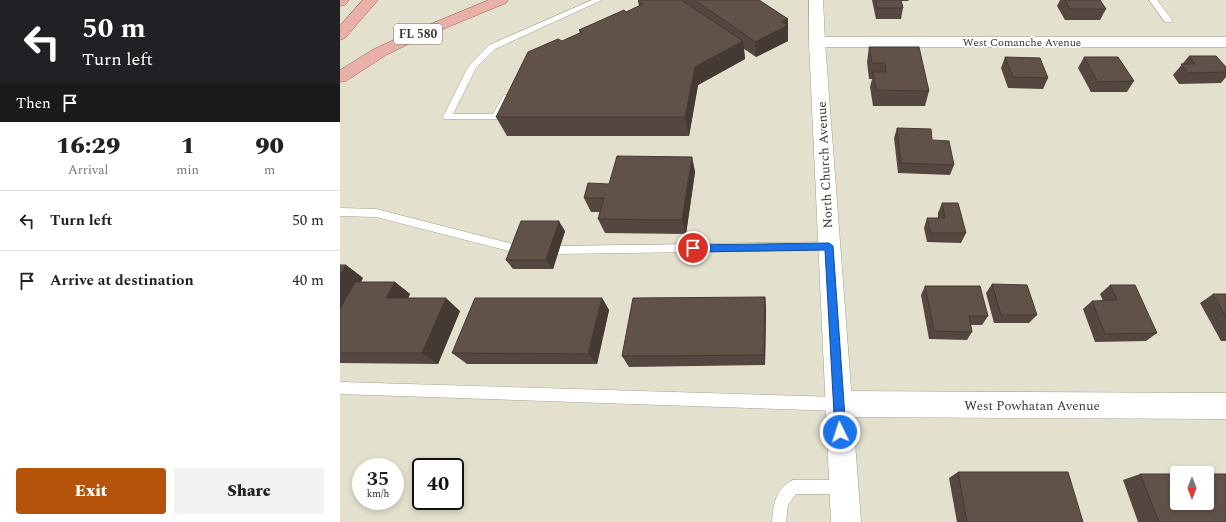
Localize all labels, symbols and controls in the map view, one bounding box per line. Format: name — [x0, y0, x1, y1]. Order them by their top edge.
text: 50 m — [82, 7, 146, 50]
icon: left — [16, 16, 68, 68]
road number: FL 580 — [394, 24, 442, 44]
street label: West Comanche Avenue — [963, 34, 1081, 51]
text: Turn left — [82, 46, 153, 73]
text: Then — [16, 92, 51, 115]
icon: arrive — [59, 92, 81, 114]
street label: North Church Avenue — [812, 101, 838, 229]
text: 16:29 — [56, 128, 120, 164]
text: 1 — [181, 128, 195, 164]
text: 90 — [255, 128, 284, 164]
text: Arrival — [68, 160, 108, 180]
text: min — [176, 160, 199, 180]
text: m — [264, 160, 275, 180]
text: Turn left — [50, 209, 112, 232]
text: 50 m — [292, 209, 324, 232]
icon: left — [16, 210, 38, 232]
pin — [676, 231, 710, 265]
icon: arrive — [682, 237, 704, 259]
text: Arrive at destination — [50, 269, 194, 292]
text: 40 m — [292, 269, 324, 292]
icon: arrive — [16, 270, 38, 292]
street label: West Powhatan Avenue — [964, 396, 1100, 416]
position arrow — [819, 411, 861, 453]
speed limit sign: 40 — [412, 458, 464, 510]
text: 35 — [367, 464, 389, 494]
north arrow — [1170, 466, 1214, 510]
map controls — [1170, 466, 1214, 510]
button: Exit — [16, 468, 166, 514]
button: Share — [174, 468, 324, 514]
text: km/h — [367, 486, 389, 502]

